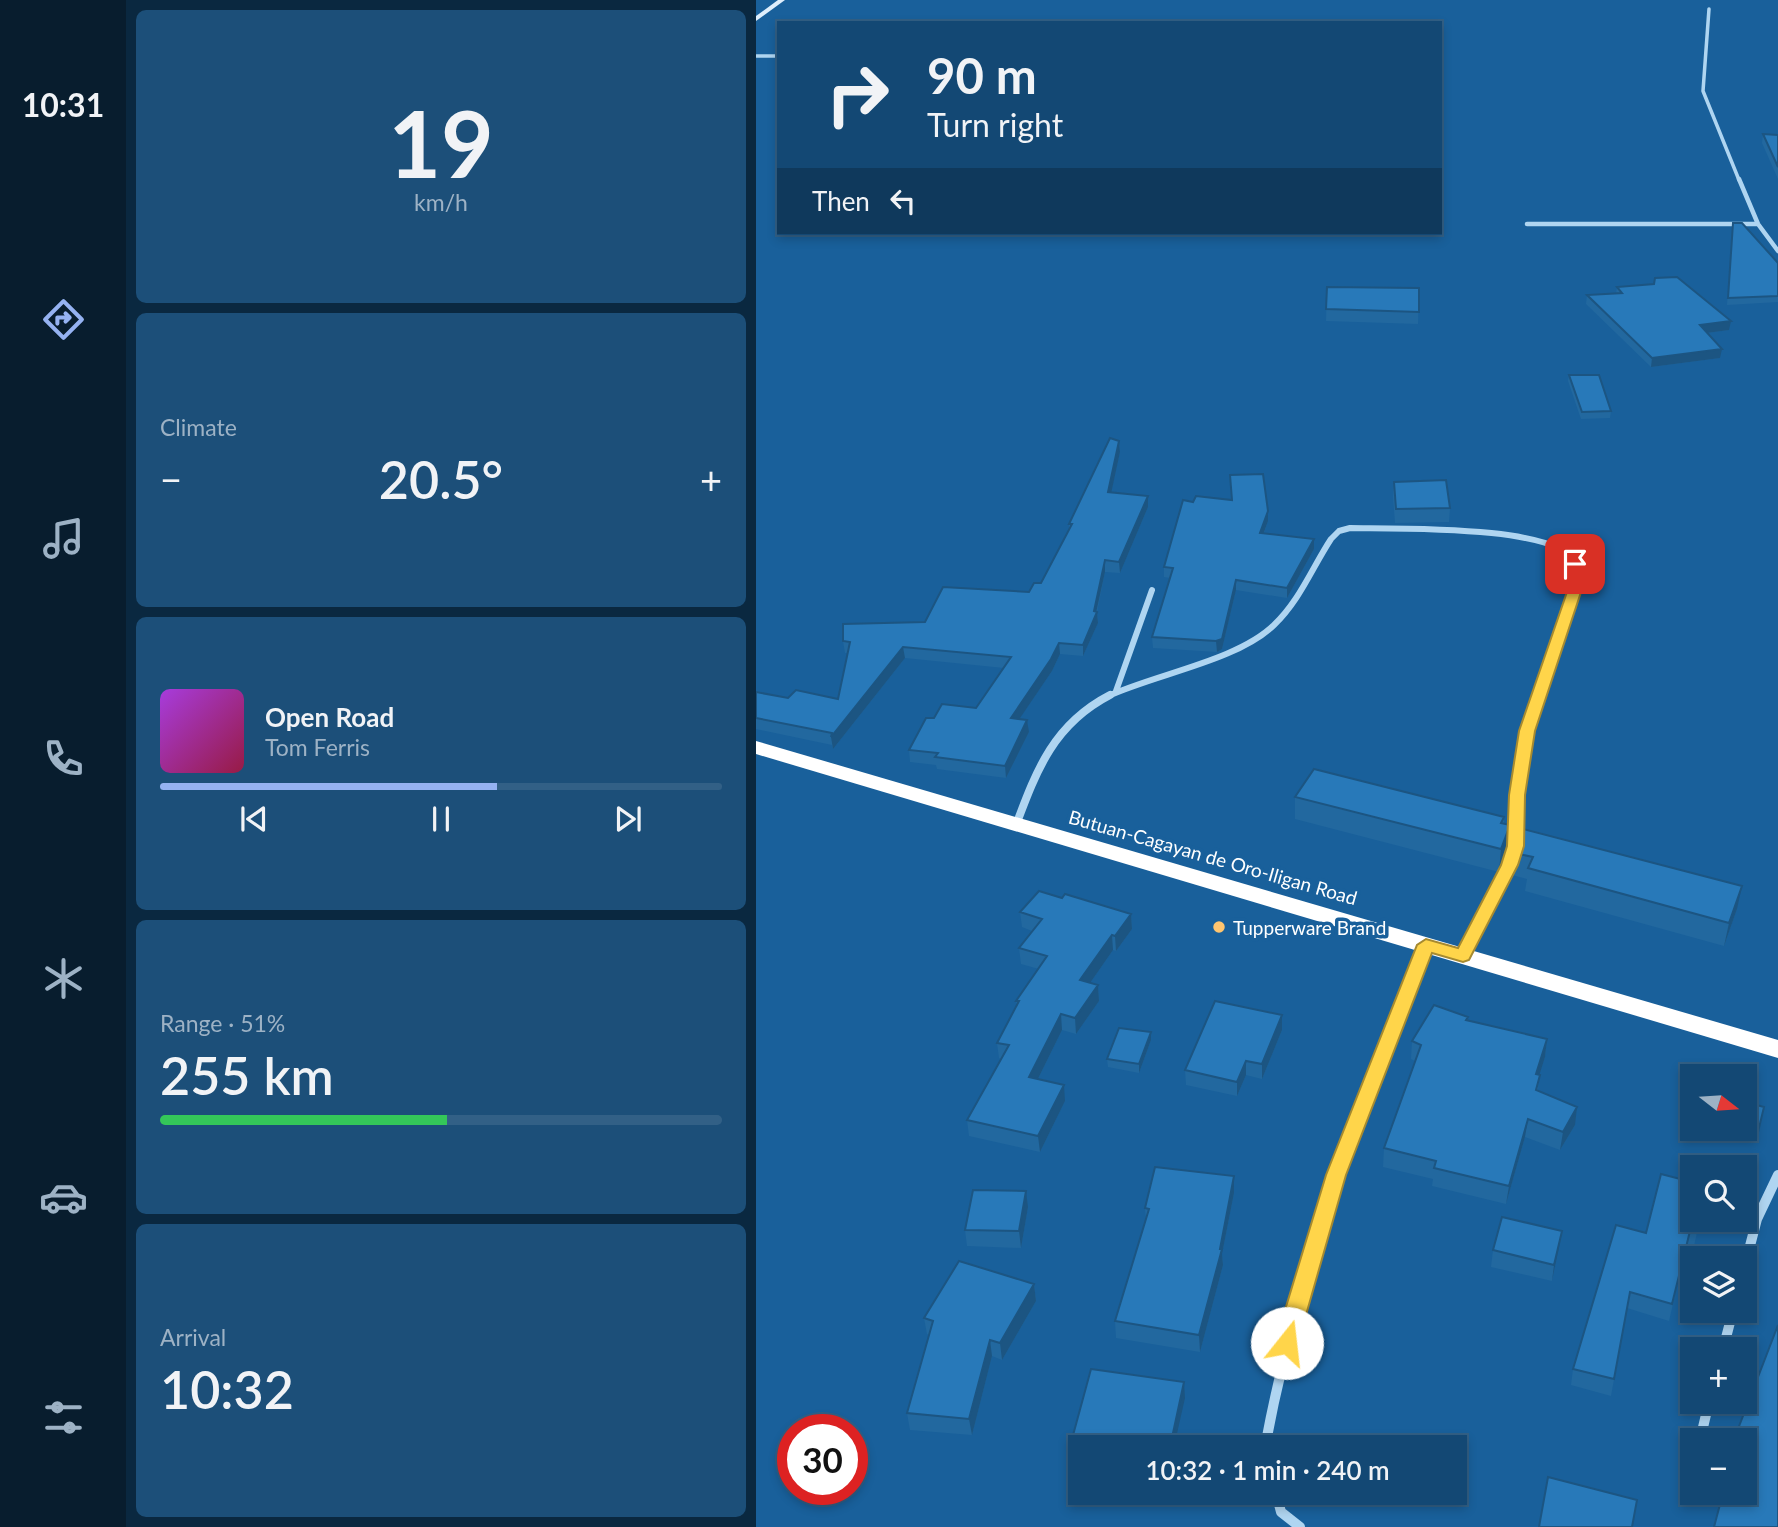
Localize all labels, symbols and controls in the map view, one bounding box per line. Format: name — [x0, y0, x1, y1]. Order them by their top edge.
text: 90 m — [927, 46, 1037, 104]
icon: right — [812, 49, 903, 140]
text: 10:31 — [22, 85, 104, 124]
text: 19 — [388, 88, 494, 197]
text: Turn right — [927, 105, 1063, 144]
icon: left — [884, 182, 922, 220]
text: Then — [812, 185, 870, 217]
text: km/h — [414, 188, 468, 216]
icon: directions — [39, 295, 88, 344]
text: Climate — [160, 413, 237, 441]
text: 20.5° — [379, 448, 503, 510]
text: − — [160, 456, 182, 502]
text: + — [700, 456, 722, 502]
icon: music — [39, 514, 88, 563]
pin — [1545, 534, 1605, 594]
icon: arrive — [1556, 545, 1594, 583]
text: Open Road — [265, 701, 394, 733]
text: Tom Ferris — [265, 733, 370, 761]
icon: phone — [39, 734, 88, 783]
icon: previous — [235, 800, 273, 838]
icon: pause — [422, 800, 460, 838]
icon: next — [609, 800, 647, 838]
street label: Butuan-Cagayan de Oro-Iligan Road — [1066, 805, 1360, 909]
place label: Tupperware Brand — [1233, 916, 1386, 939]
marker: Tupperware Brand — [1211, 919, 1227, 935]
icon: climate — [39, 954, 88, 1003]
text: Range · 51% — [160, 1009, 285, 1037]
text: 255 km — [160, 1044, 334, 1106]
north arrow — [1680, 1064, 1757, 1141]
map controls — [1680, 1064, 1757, 1505]
button: search — [1680, 1155, 1757, 1232]
icon: car — [39, 1173, 88, 1222]
button: layers — [1680, 1246, 1757, 1323]
position arrow — [1250, 1306, 1324, 1380]
text: Arrival — [160, 1323, 226, 1351]
button: + — [1680, 1337, 1757, 1414]
text: 10:32 — [160, 1358, 294, 1420]
icon: filters — [39, 1393, 88, 1442]
speed limit sign: 30 — [777, 1414, 868, 1505]
button: − — [1680, 1428, 1757, 1505]
text: 10:32 · 1 min · 240 m — [1145, 1454, 1390, 1486]

